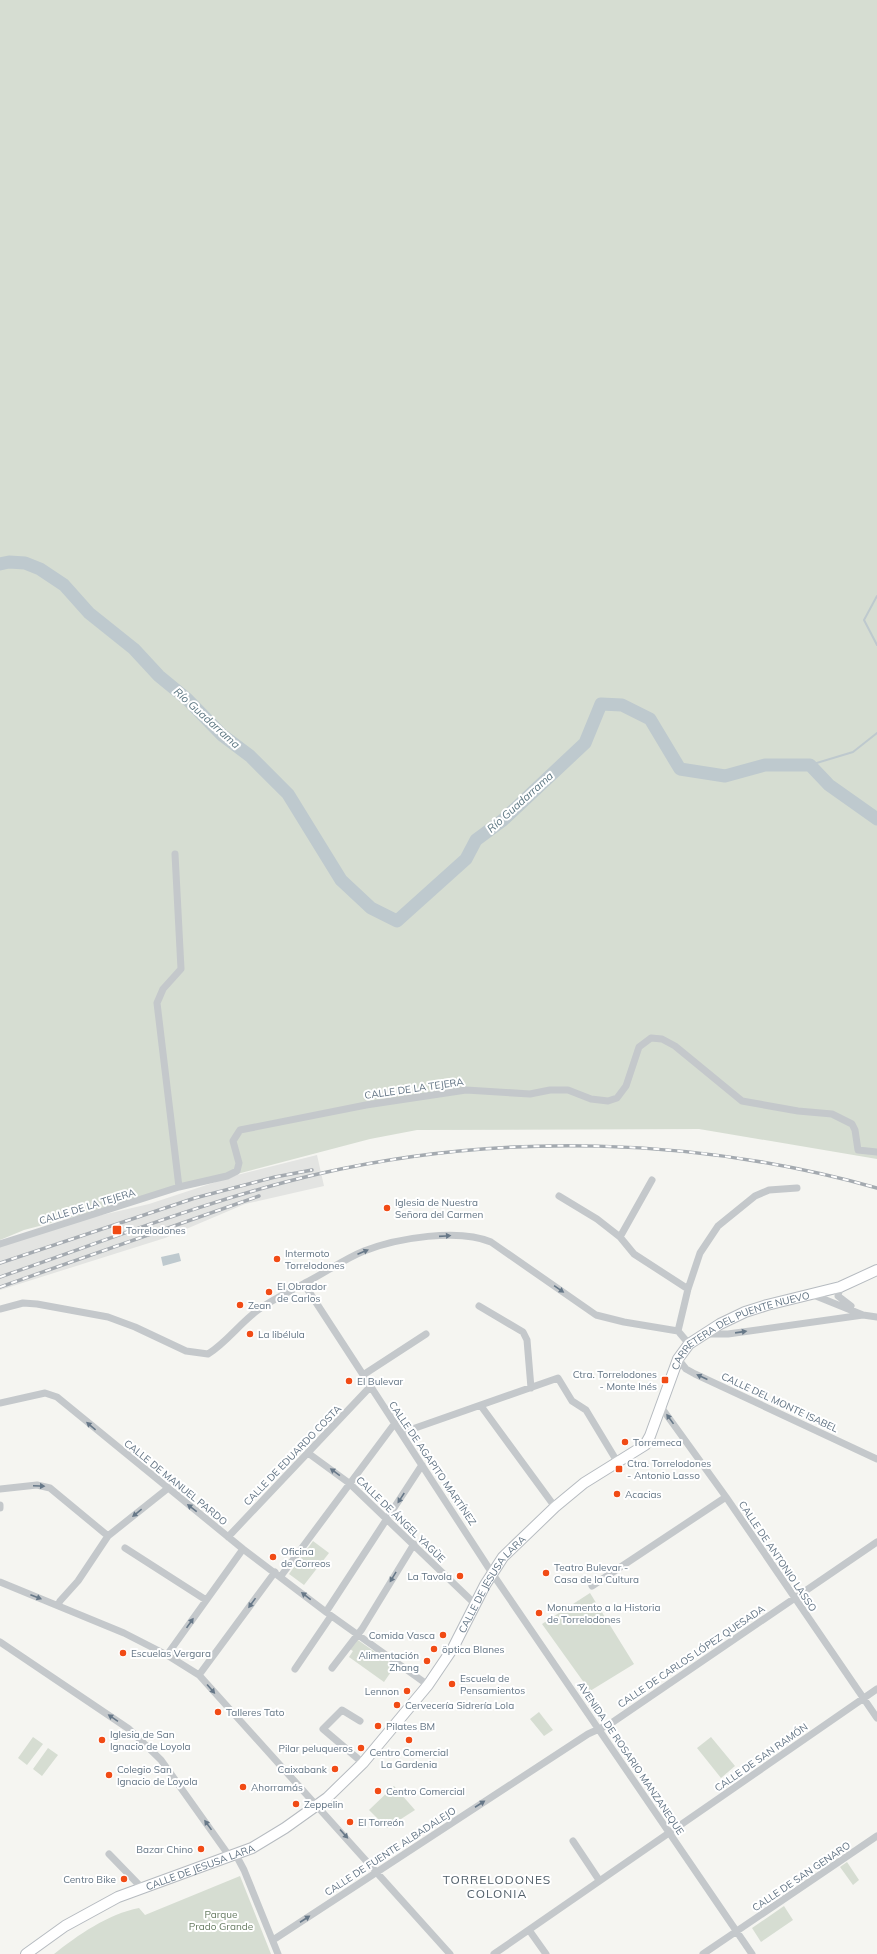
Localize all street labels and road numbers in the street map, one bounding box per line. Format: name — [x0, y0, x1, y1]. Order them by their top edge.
street label: CALLE DE LA TEJERA — [364, 1075, 465, 1102]
street label: CALLE DE LA TEJERA — [37, 1185, 137, 1227]
street label: CARRETERA DEL PUENTE NUEVO — [669, 1289, 811, 1372]
street label: CALLE DEL MONTE ISABEL — [719, 1370, 841, 1435]
street label: CALLE DE AGAPITO MARTÍNEZ — [386, 1399, 479, 1528]
street label: CALLE DE EDUARDO COSTA — [241, 1402, 344, 1508]
street label: CALLE DE MANUEL PARDO — [121, 1437, 230, 1528]
street label: CALLE DE ÁNGEL YAGÜE — [353, 1473, 448, 1565]
street label: CALLE DE ANTONIO LASSO — [736, 1499, 820, 1614]
street label: CALLE DE JESUSA LARA — [456, 1532, 529, 1635]
street label: CALLE DE CARLOS LÓPEZ QUESADA — [615, 1602, 768, 1711]
street label: AVENIDA DE ROSARIO MANZANEQUE — [574, 1679, 687, 1837]
street label: CALLE DE SAN RAMÓN — [712, 1720, 810, 1795]
street label: CALLE DE FUENTE ALBADALEJO — [322, 1804, 459, 1899]
street label: CALLE DE SAN GENARO — [750, 1839, 853, 1914]
street label: CALLE DE JESUSA LARA — [144, 1841, 257, 1893]

